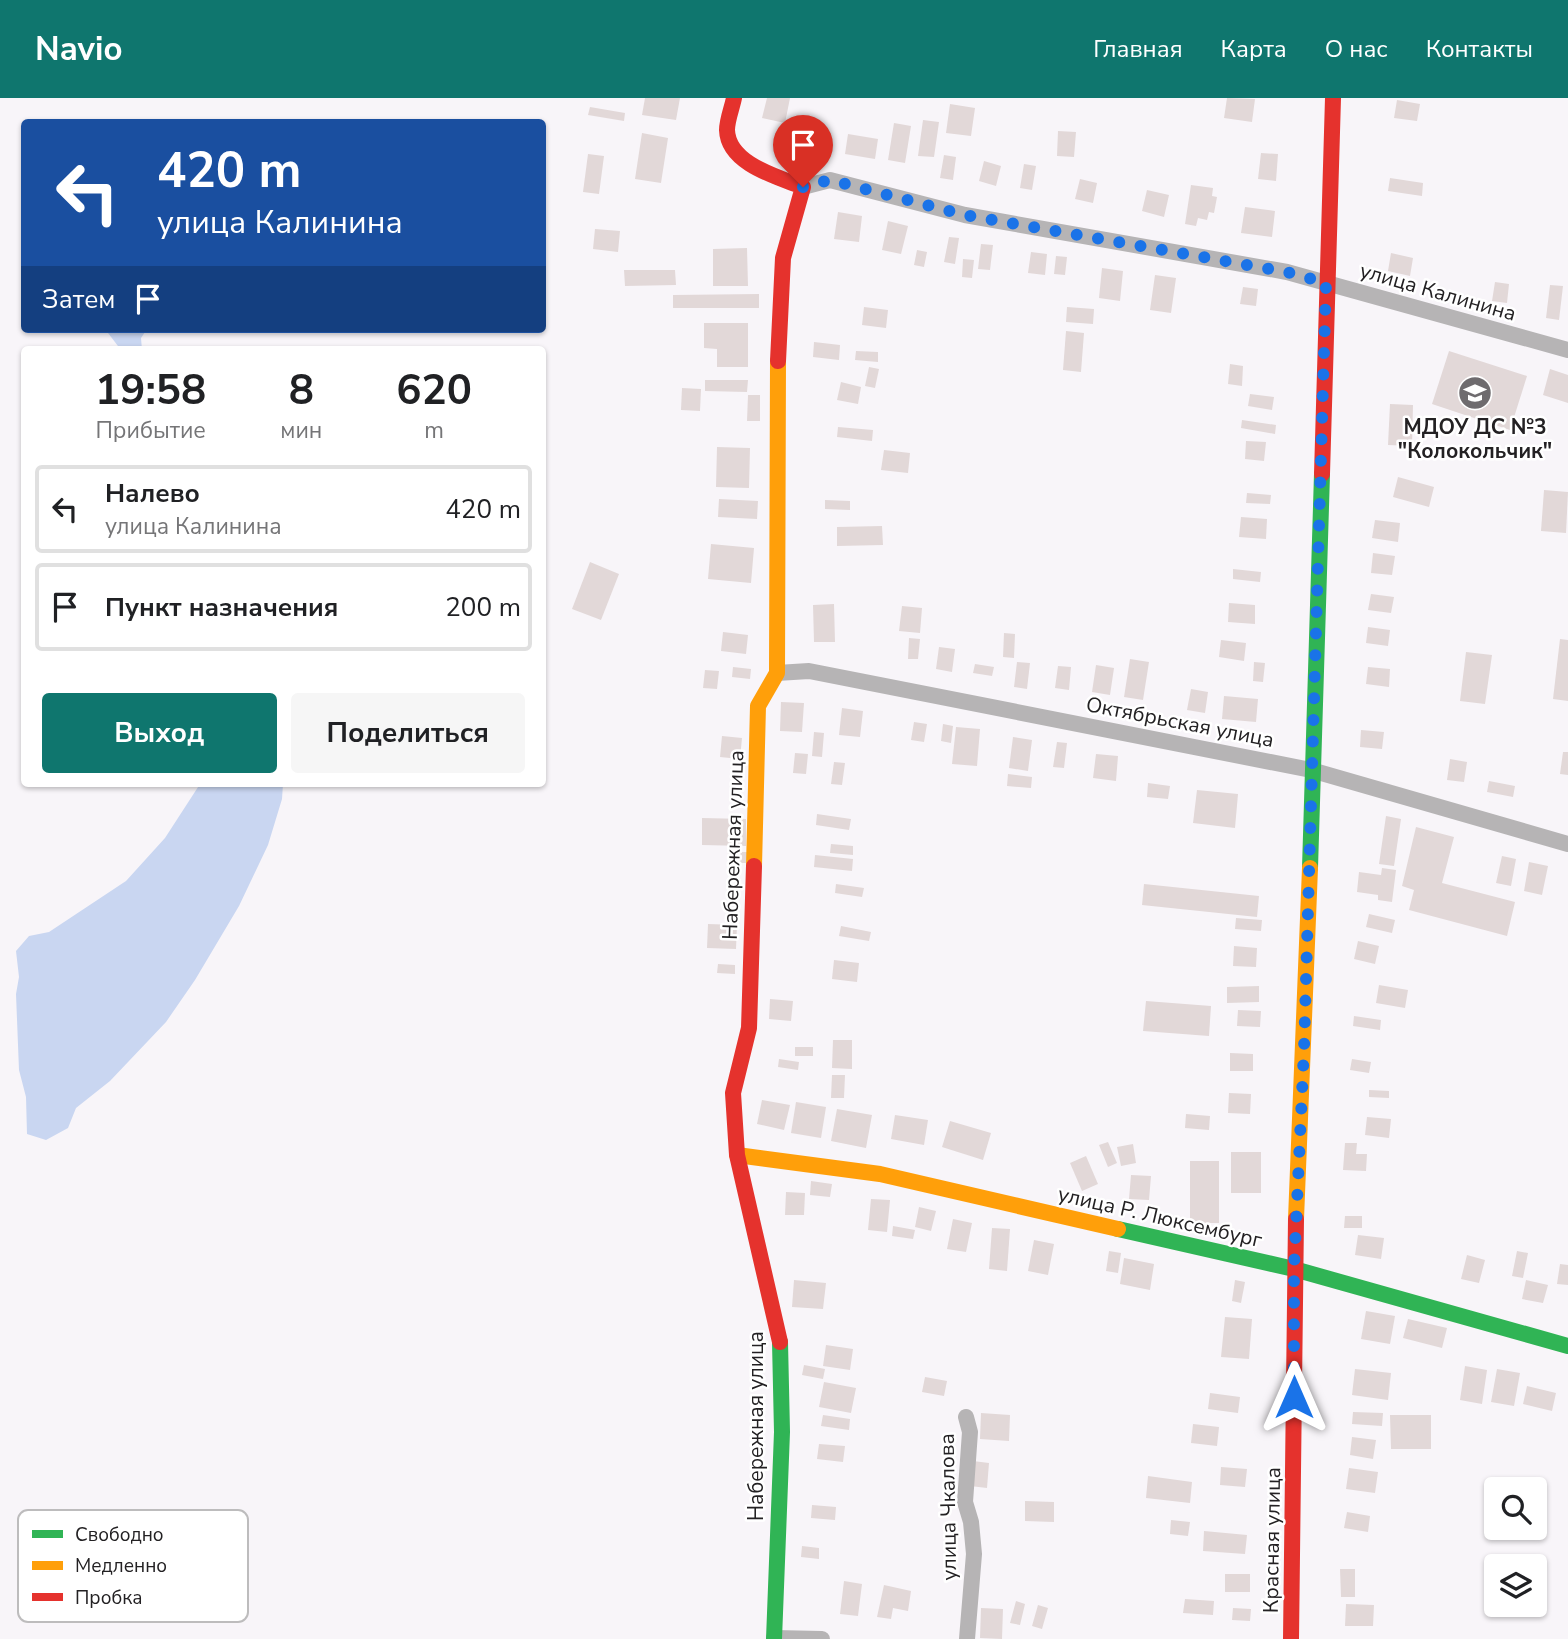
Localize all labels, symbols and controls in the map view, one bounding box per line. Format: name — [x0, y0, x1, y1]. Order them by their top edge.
text: Navio — [35, 27, 122, 72]
text: Главная — [1093, 33, 1183, 65]
text: Карта — [1221, 33, 1287, 65]
text: О нас — [1325, 33, 1388, 65]
text: Контакты — [1426, 33, 1533, 65]
pin — [773, 115, 833, 187]
icon: arrive — [784, 126, 822, 164]
text: 420 m — [157, 137, 301, 204]
icon: left — [42, 147, 133, 238]
text: улица Калинина — [157, 201, 403, 244]
street label: улица Калинина — [1357, 256, 1519, 328]
icon: arrive — [129, 280, 167, 318]
text: Затем — [42, 282, 115, 317]
text: 19:58 — [95, 362, 206, 419]
text: 8 — [289, 362, 314, 419]
text: 620 — [396, 362, 472, 419]
school or university icon: МДОУ ДС №3 "Колокольчик" — [1456, 374, 1494, 412]
place label: МДОУ ДС №3 "Колокольчик" — [1398, 413, 1552, 465]
text: Прибытие — [95, 415, 206, 446]
text: мин — [280, 415, 322, 446]
text: m — [424, 415, 444, 446]
text: Налево — [105, 476, 200, 511]
icon: left — [46, 490, 84, 528]
text: 420 m — [445, 492, 521, 527]
text: улица Калинина — [105, 511, 282, 542]
icon: arrive — [46, 588, 84, 626]
text: Пункт назначения — [105, 590, 338, 625]
text: 200 m — [445, 590, 521, 625]
street label: Октябрьская улица — [1084, 690, 1276, 754]
button: Выход — [42, 693, 277, 773]
button: Поделиться — [291, 693, 525, 773]
street label: Набережная улица — [716, 750, 750, 940]
street label: улица Р. Люксембург — [1055, 1180, 1265, 1254]
street label: Набережная улица — [742, 1331, 770, 1521]
position arrow — [1257, 1360, 1331, 1434]
street label: улица Чкалова — [933, 1433, 963, 1581]
street label: Красная улица — [1257, 1467, 1287, 1613]
map controls — [1484, 1477, 1547, 1617]
button: search — [1484, 1477, 1547, 1540]
legend — [18, 1510, 248, 1622]
text: Свободно — [75, 1522, 164, 1548]
text: Медленно — [75, 1553, 167, 1579]
button: layers — [1484, 1554, 1547, 1617]
text: Пробка — [75, 1585, 142, 1611]

